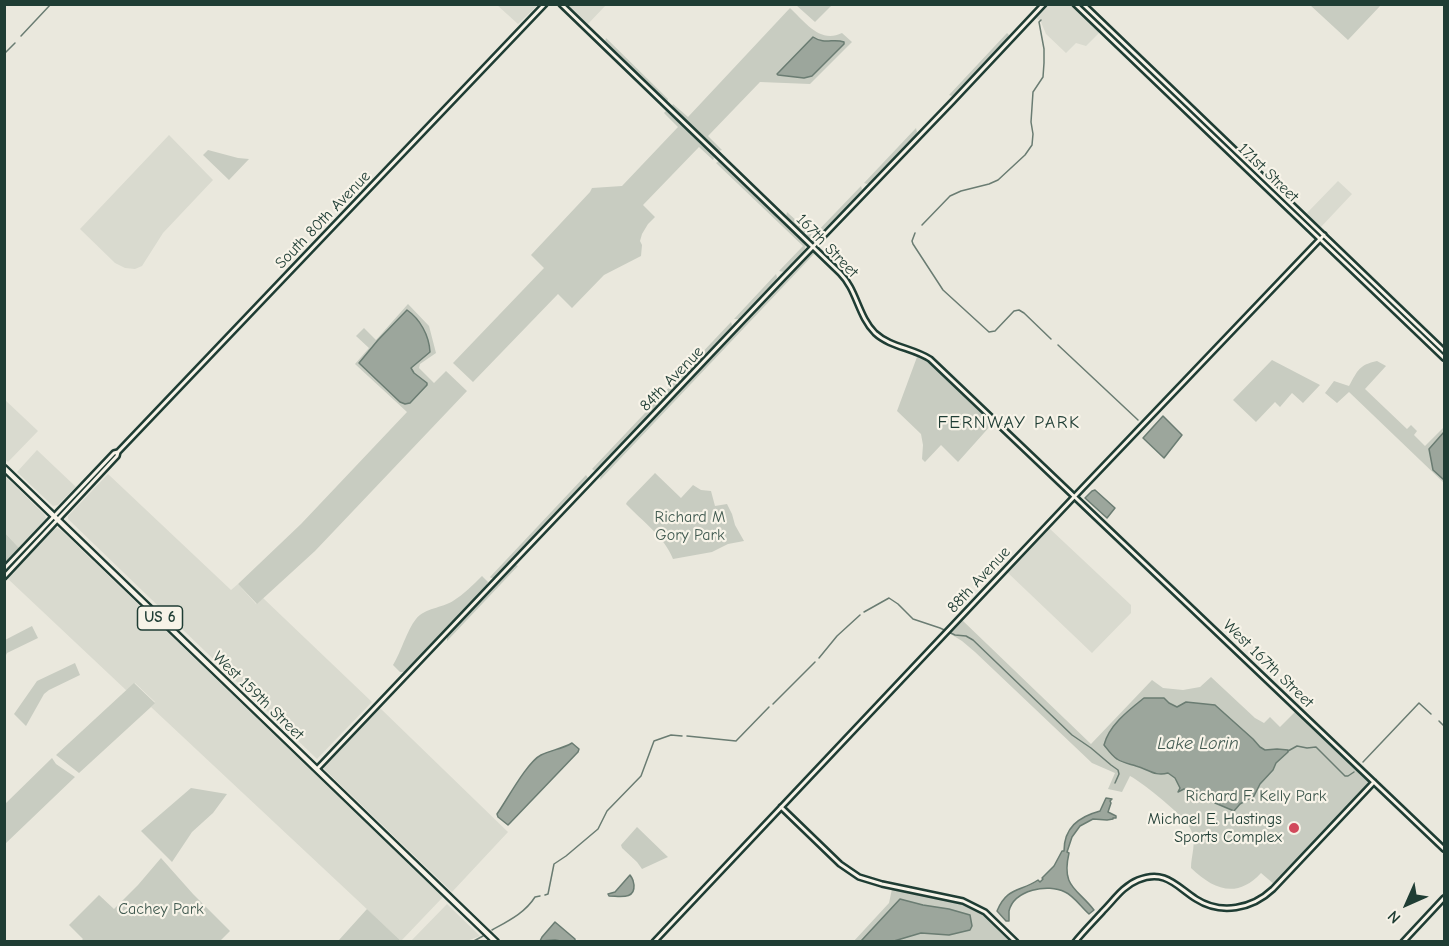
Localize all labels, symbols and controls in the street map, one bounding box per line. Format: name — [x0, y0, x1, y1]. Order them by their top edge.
street label: 171st Street — [1234, 139, 1302, 207]
street label: South 80th Avenue — [271, 167, 375, 273]
street label: 167th Street — [792, 210, 862, 282]
street label: 84th Avenue — [636, 342, 708, 416]
district label: FERNWAY PARK — [937, 412, 1081, 434]
park label: Richard M Gory Park — [655, 507, 725, 545]
street label: 88th Avenue — [943, 543, 1015, 617]
road number: US 6 — [138, 606, 182, 630]
street label: West 167th Street — [1219, 616, 1317, 712]
street label: West 159th Street — [208, 648, 308, 744]
water label: Lake Lorin — [1157, 733, 1239, 755]
park label: Richard F. Kelly Park — [1186, 786, 1326, 806]
place label: Michael E. Hastings Sports Complex — [1147, 809, 1282, 847]
marker: Michael E. Hastings Sports Complex — [1287, 821, 1301, 835]
north arrow — [1377, 874, 1437, 934]
park label: Cachey Park — [118, 899, 204, 919]
text: N — [1384, 907, 1404, 927]

